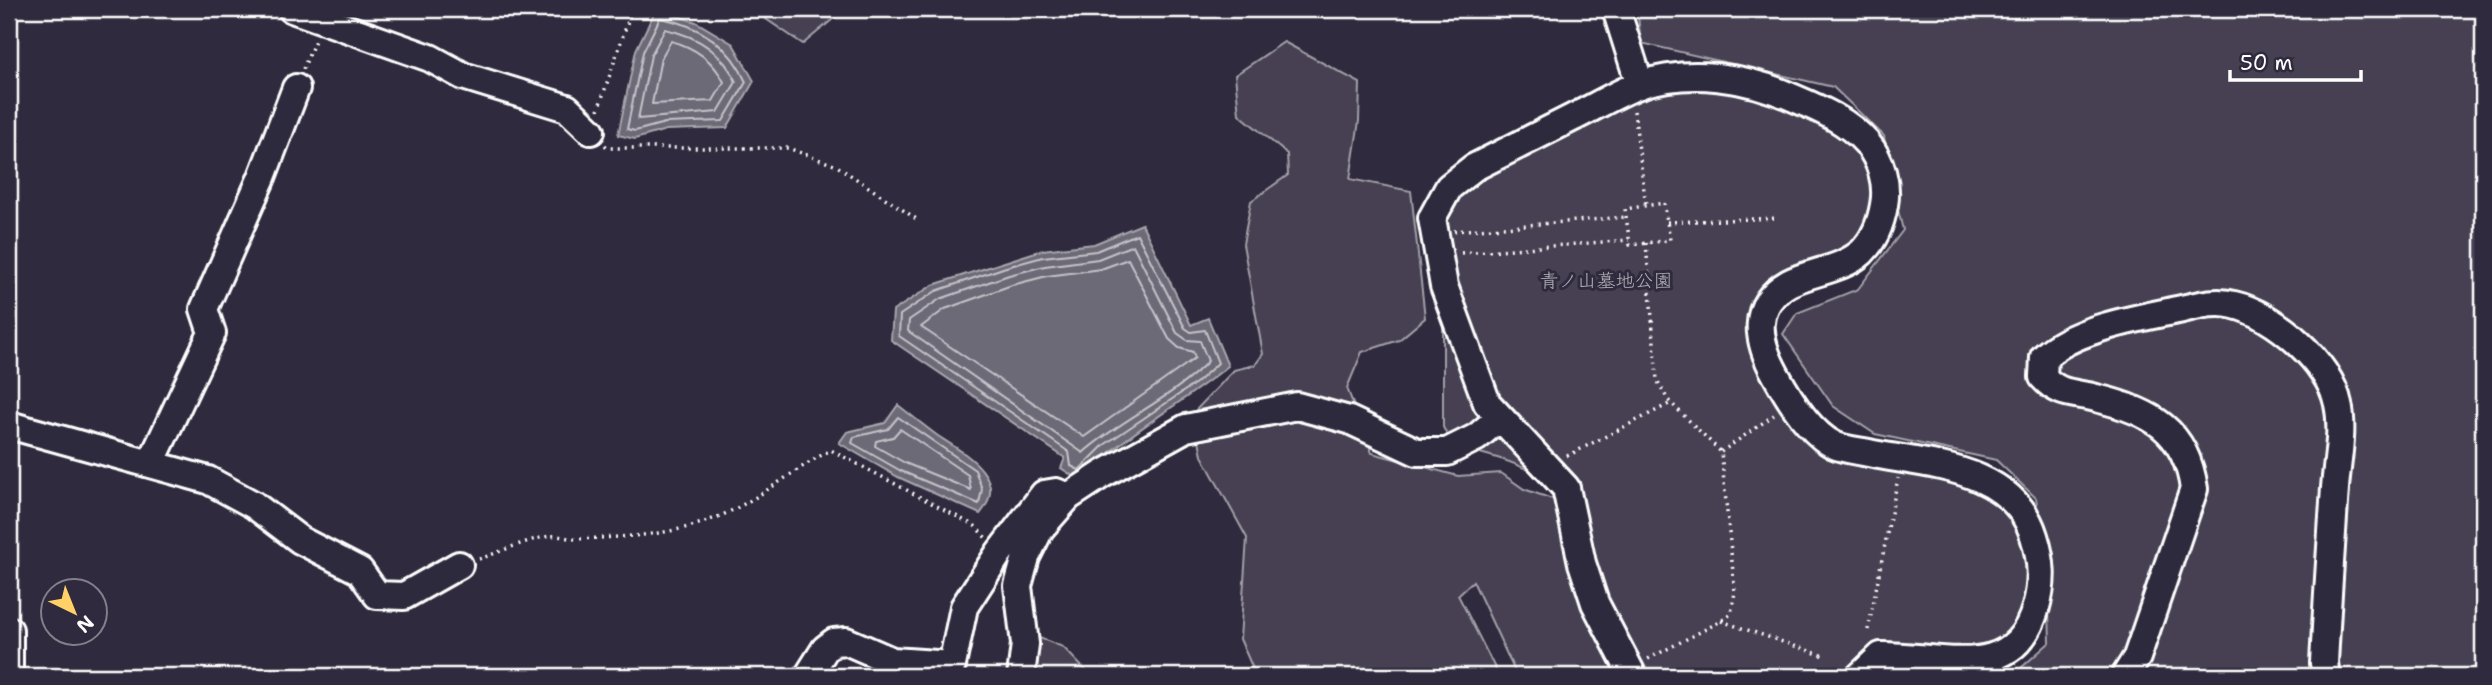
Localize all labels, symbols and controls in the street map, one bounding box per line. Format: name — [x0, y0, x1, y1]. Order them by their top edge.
scale bar — [2230, 38, 2361, 82]
text: 50 m — [2240, 49, 2293, 77]
park label: 青ノ山墓地公園 — [1539, 268, 1673, 293]
north arrow — [38, 576, 108, 646]
text: N — [71, 610, 99, 638]

